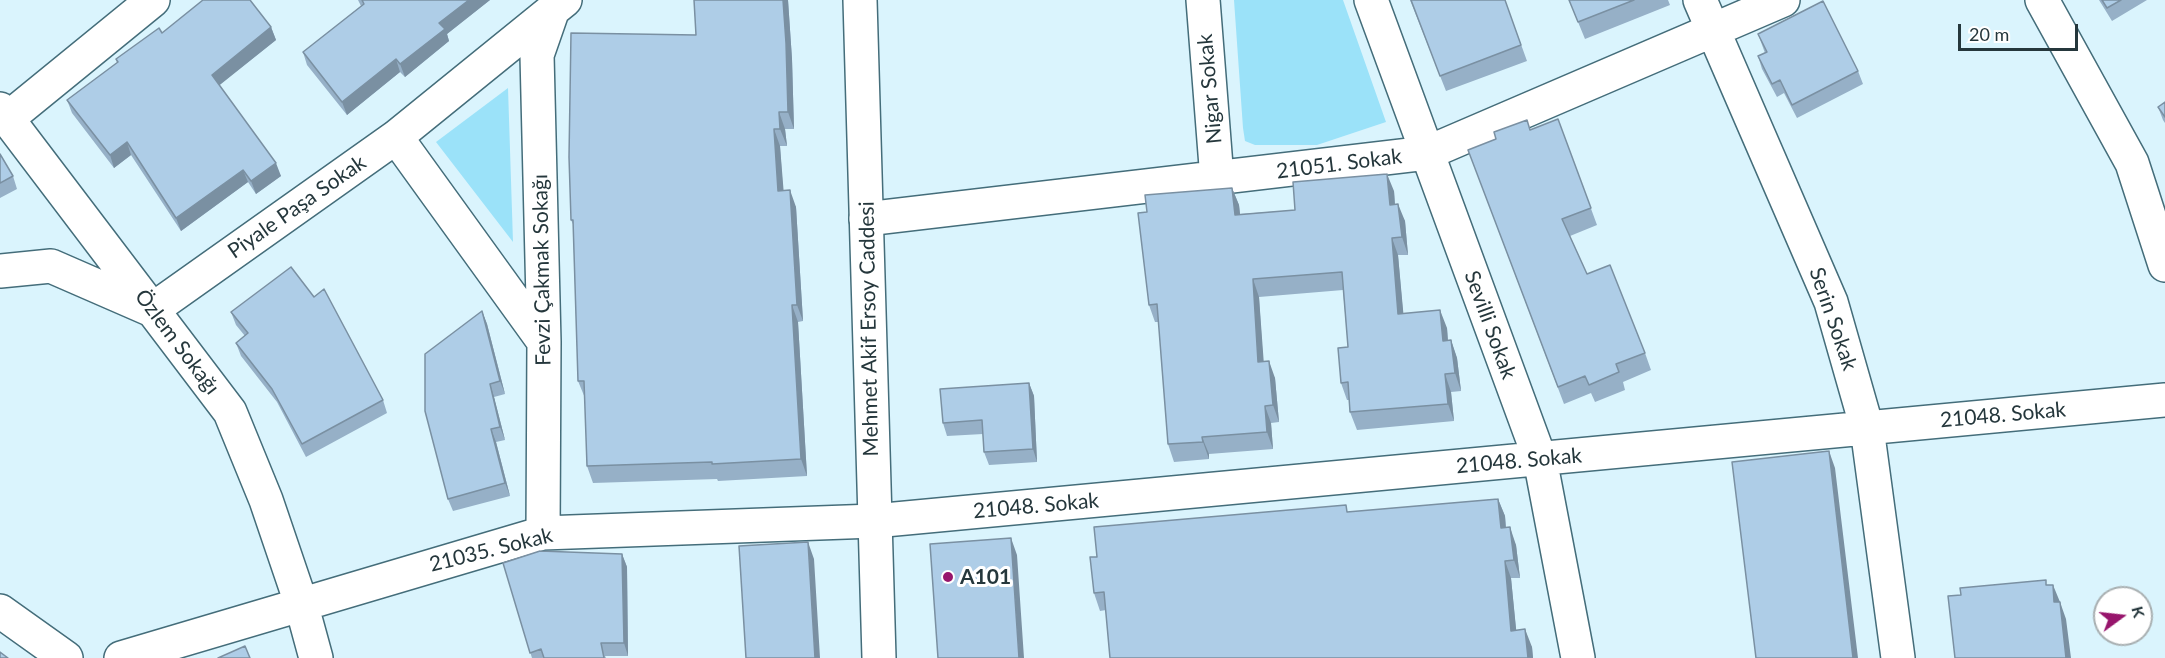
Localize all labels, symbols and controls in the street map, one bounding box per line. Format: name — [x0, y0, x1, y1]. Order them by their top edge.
scale bar — [1961, 12, 2081, 50]
text: 20 m — [1969, 23, 2009, 45]
street label: Nigar Sokak — [1193, 33, 1227, 145]
street label: 21051. Sokak — [1275, 144, 1403, 184]
street label: Piyale Paşa Sokak — [223, 150, 371, 264]
street label: Fevzi Çakmak Sokağı — [528, 174, 556, 366]
street label: Mehmet Akif Ersoy Caddesi — [854, 201, 884, 457]
street label: Serin Sokak — [1804, 264, 1862, 374]
street label: Sevilli Sokak — [1459, 267, 1521, 383]
street label: Özlem Sokağı — [129, 284, 225, 400]
street label: 21048. Sokak — [1939, 397, 2067, 433]
street label: 21048. Sokak — [1455, 443, 1583, 479]
street label: 21048. Sokak — [972, 488, 1100, 524]
street label: 21035. Sokak — [427, 523, 555, 577]
place label: A101 — [960, 564, 1011, 590]
marker: A101 — [941, 570, 955, 584]
north arrow — [2093, 586, 2153, 646]
text: K — [2128, 604, 2150, 619]

